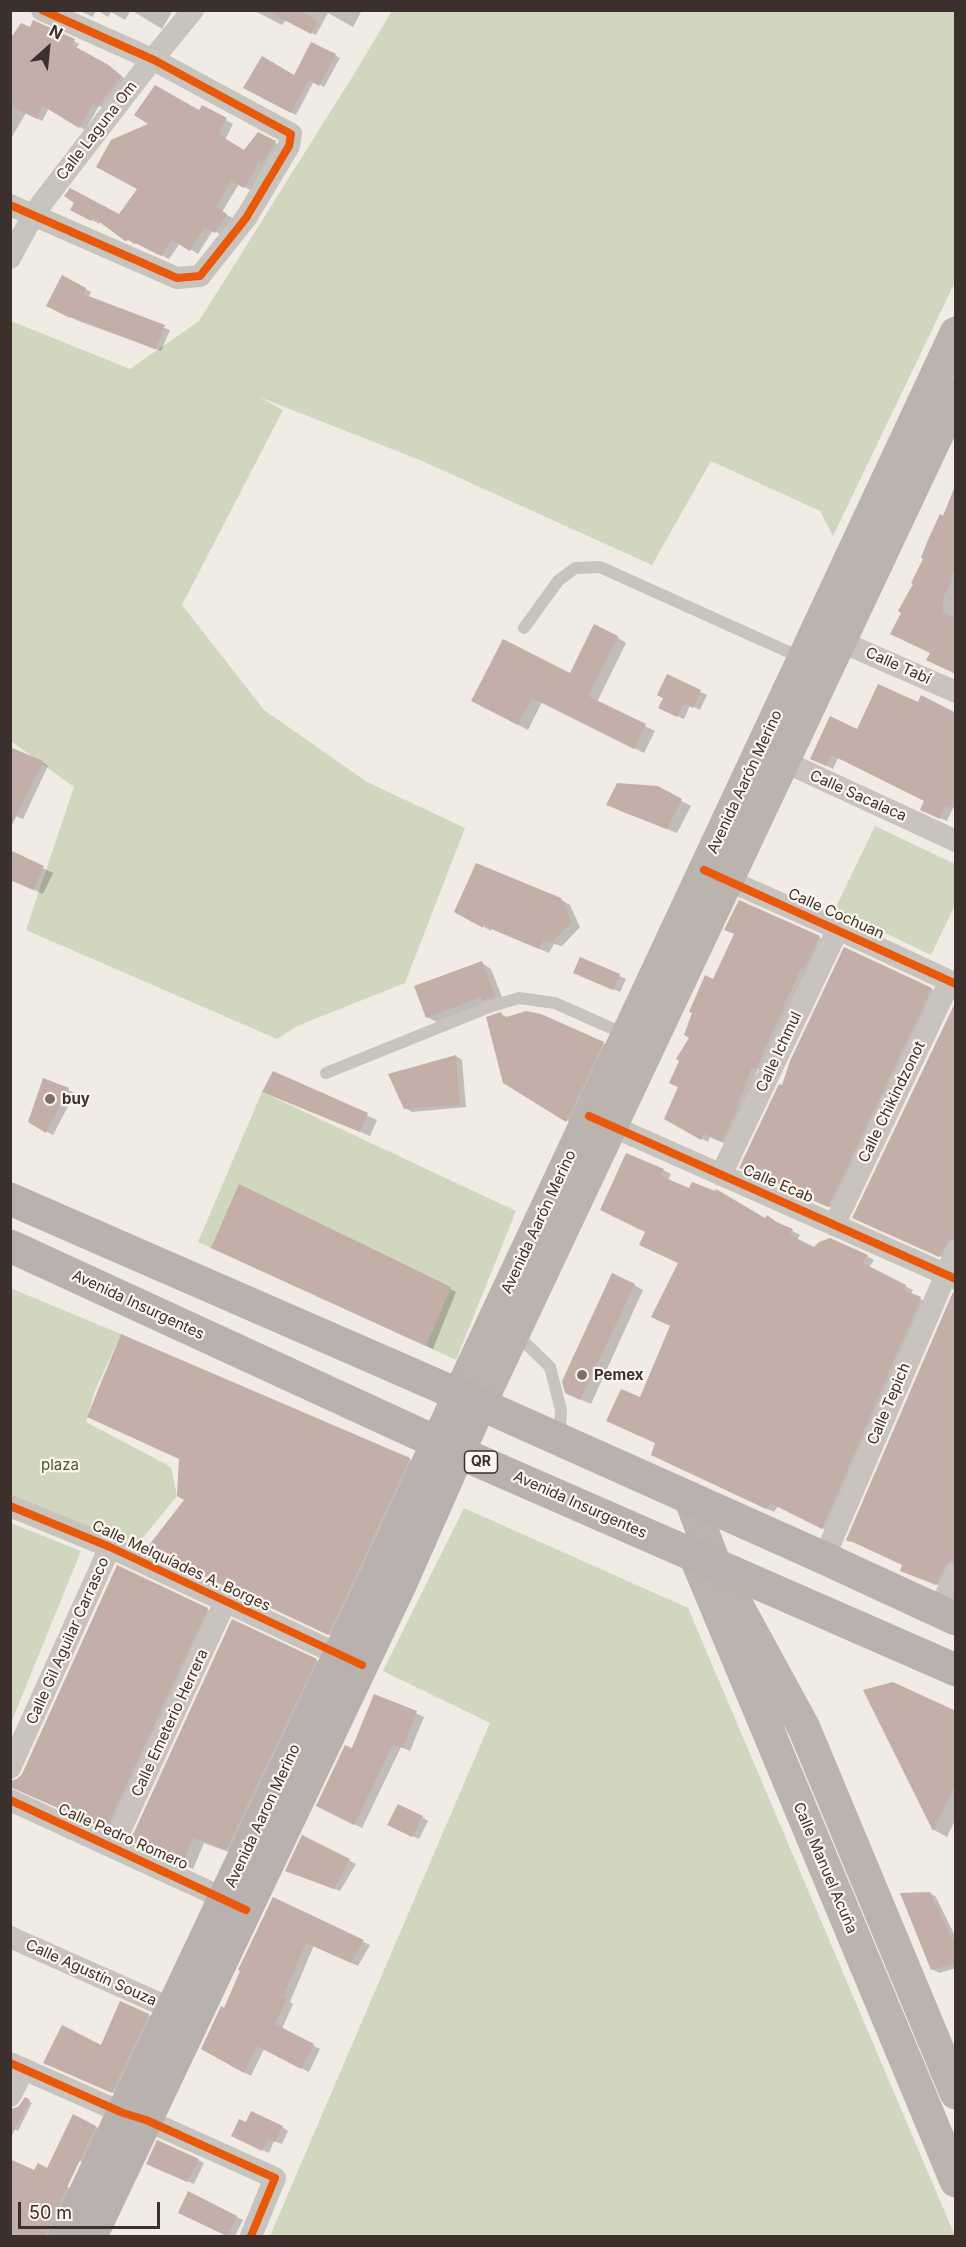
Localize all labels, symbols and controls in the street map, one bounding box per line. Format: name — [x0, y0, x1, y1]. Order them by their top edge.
north arrow — [18, 18, 78, 78]
text: N — [46, 20, 66, 44]
street label: Calle Laguna Om — [53, 78, 141, 184]
street label: Calle Tabí — [863, 644, 933, 688]
street label: Avenida Aarón Merino — [704, 707, 786, 857]
street label: Calle Sacalaca — [807, 767, 909, 825]
street label: Calle Cochuan — [785, 885, 887, 943]
street label: Calle Ichmul — [753, 1009, 805, 1095]
street label: Calle Chikindzonot — [855, 1038, 929, 1166]
place label: buy — [62, 1090, 90, 1108]
marker: buy — [43, 1092, 57, 1106]
street label: Avenida Aarón Merino — [498, 1147, 580, 1297]
street label: Calle Ecab — [740, 1161, 816, 1207]
street label: Avenida Insurgentes — [69, 1266, 207, 1344]
street label: Calle Tepich — [864, 1360, 914, 1448]
place label: Pemex — [594, 1366, 644, 1384]
marker: Pemex — [575, 1368, 589, 1382]
road number: QR — [464, 1451, 498, 1473]
park label: plaza — [41, 1456, 79, 1474]
street label: Avenida Insurgentes — [511, 1468, 649, 1542]
street label: Calle Melquíades A. Borges — [89, 1517, 273, 1615]
street label: Calle Gil Aguilar Carrasco — [23, 1555, 113, 1727]
street label: Calle Emeterio Herrera — [128, 1646, 212, 1800]
street label: Avenida Aaron Merino — [222, 1741, 304, 1891]
street label: Calle Pedro Romero — [55, 1800, 191, 1874]
street label: Calle Manuel Acuña — [789, 1800, 861, 1936]
street label: Calle Agustín Souza — [23, 1936, 159, 2010]
scale bar — [21, 2190, 164, 2228]
text: 50 m — [29, 2202, 72, 2223]

